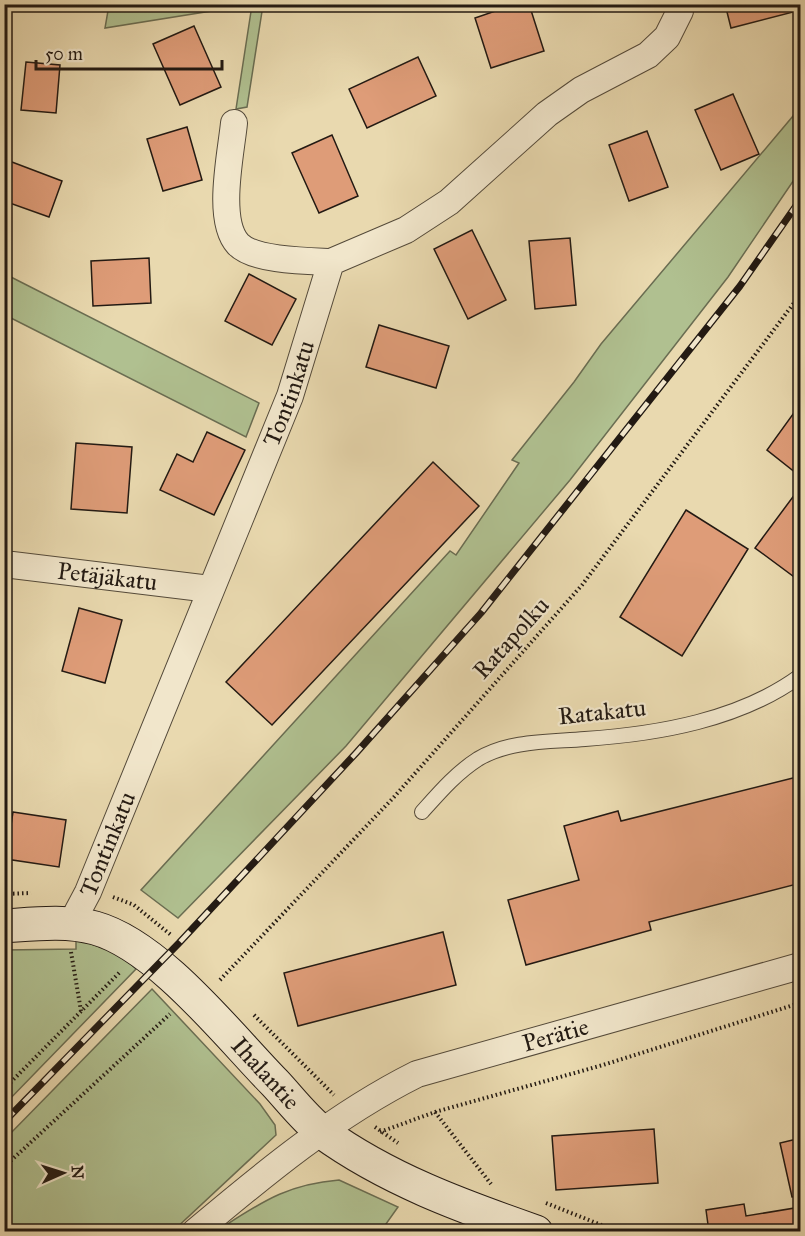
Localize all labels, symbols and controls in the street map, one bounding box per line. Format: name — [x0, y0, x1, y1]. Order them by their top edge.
scale bar — [36, 33, 222, 71]
text: 50 m — [45, 43, 83, 65]
street label: Tontinkatu — [256, 337, 321, 451]
street label: Petäjäkatu — [56, 556, 159, 597]
street label: Ratapolku — [466, 591, 556, 685]
street label: Ratakatu — [557, 692, 648, 732]
street label: Tontinkatu — [73, 787, 142, 901]
street label: Perätie — [519, 1011, 592, 1059]
street label: Ihalantie — [225, 1031, 307, 1116]
north arrow — [33, 1143, 93, 1203]
text: N — [68, 1165, 87, 1180]

